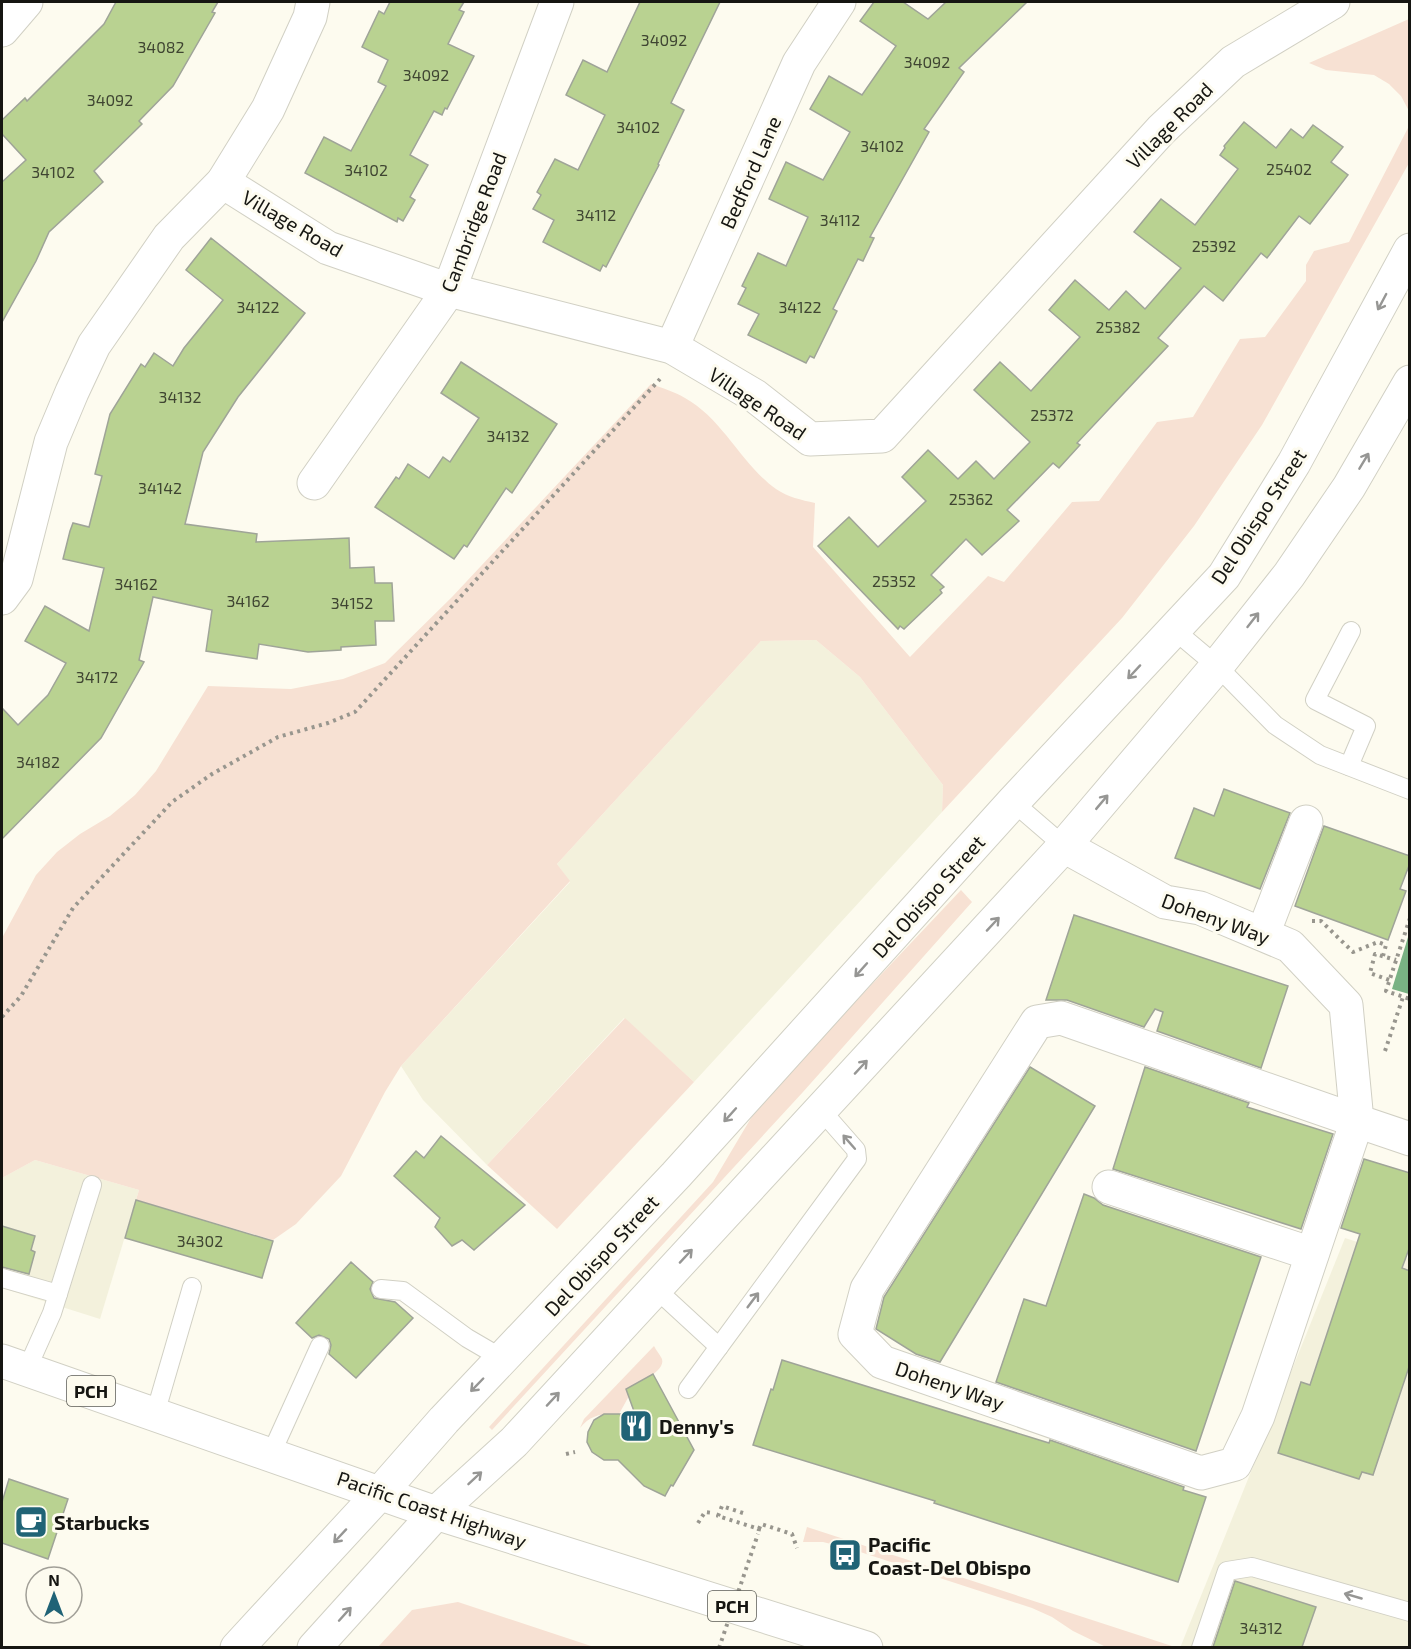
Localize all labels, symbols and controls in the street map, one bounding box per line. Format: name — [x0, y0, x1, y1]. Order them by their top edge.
house number: 34092 — [641, 30, 687, 49]
house number: 34082 — [137, 37, 185, 56]
house number: 34092 — [904, 52, 950, 71]
house number: 34092 — [403, 65, 449, 84]
street label: Village Road — [1121, 77, 1217, 173]
house number: 34092 — [87, 90, 133, 109]
street label: Bedford Lane — [714, 112, 786, 232]
house number: 34102 — [616, 117, 660, 136]
house number: 34102 — [860, 136, 904, 155]
street label: Cambridge Road — [435, 149, 511, 295]
house number: 25402 — [1266, 159, 1312, 178]
house number: 34102 — [344, 160, 388, 179]
house number: 34102 — [31, 162, 75, 181]
street label: Village Road — [238, 185, 348, 261]
house number: 34112 — [576, 205, 616, 224]
house number: 34112 — [820, 210, 860, 229]
house number: 25392 — [1192, 236, 1236, 255]
one-way arrow — [1376, 293, 1388, 310]
house number: 34122 — [236, 297, 280, 316]
house number: 34122 — [778, 297, 822, 316]
house number: 25382 — [1095, 317, 1141, 336]
street label: Village Road — [705, 362, 811, 444]
house number: 34132 — [159, 387, 202, 406]
house number: 25372 — [1030, 405, 1074, 424]
house number: 34132 — [487, 426, 530, 445]
street label: Del Obispo Street — [1205, 443, 1311, 588]
one-way arrow — [1359, 452, 1371, 469]
house number: 34142 — [138, 478, 182, 497]
house number: 25362 — [949, 489, 993, 508]
house number: 25352 — [872, 571, 916, 590]
house number: 34162 — [114, 574, 158, 593]
house number: 34162 — [226, 591, 270, 610]
house number: 34152 — [331, 593, 373, 612]
one-way arrow — [1246, 612, 1259, 628]
one-way arrow — [1127, 665, 1141, 680]
house number: 34172 — [76, 667, 118, 686]
house number: 34182 — [16, 752, 60, 771]
one-way arrow — [1095, 794, 1108, 810]
street label: Del Obispo Street — [867, 829, 990, 962]
street label: Doheny Way — [1159, 887, 1274, 949]
one-way arrow — [986, 916, 1000, 931]
one-way arrow — [854, 963, 868, 978]
one-way arrow — [854, 1060, 868, 1075]
one-way arrow — [723, 1107, 737, 1122]
one-way arrow — [842, 1135, 856, 1150]
street label: Del Obispo Street — [539, 1189, 663, 1321]
house number: 34302 — [177, 1231, 223, 1250]
one-way arrow — [679, 1249, 693, 1264]
one-way arrow — [747, 1292, 760, 1308]
street label: Doheny Way — [893, 1355, 1008, 1415]
road number: PCH — [67, 1376, 115, 1406]
one-way arrow — [470, 1378, 485, 1393]
one-way arrow — [546, 1392, 560, 1407]
restaurant icon: Denny's — [618, 1408, 654, 1444]
place label: Denny's — [659, 1414, 734, 1439]
street label: Pacific Coast Highway — [334, 1465, 530, 1553]
one-way arrow — [467, 1471, 482, 1485]
cafe icon: Starbucks — [13, 1504, 49, 1540]
place label: Starbucks — [54, 1510, 150, 1534]
one-way arrow — [334, 1528, 348, 1543]
place label: Pacific Coast-Del Obispo — [868, 1532, 1031, 1579]
bus stop icon: Pacific Coast-Del Obispo — [827, 1537, 863, 1573]
north arrow — [24, 1565, 84, 1625]
text: N — [48, 1570, 60, 1589]
one-way arrow — [1344, 1590, 1363, 1601]
road number: PCH — [708, 1591, 756, 1621]
one-way arrow — [338, 1606, 352, 1621]
house number: 34312 — [1240, 1618, 1283, 1637]

